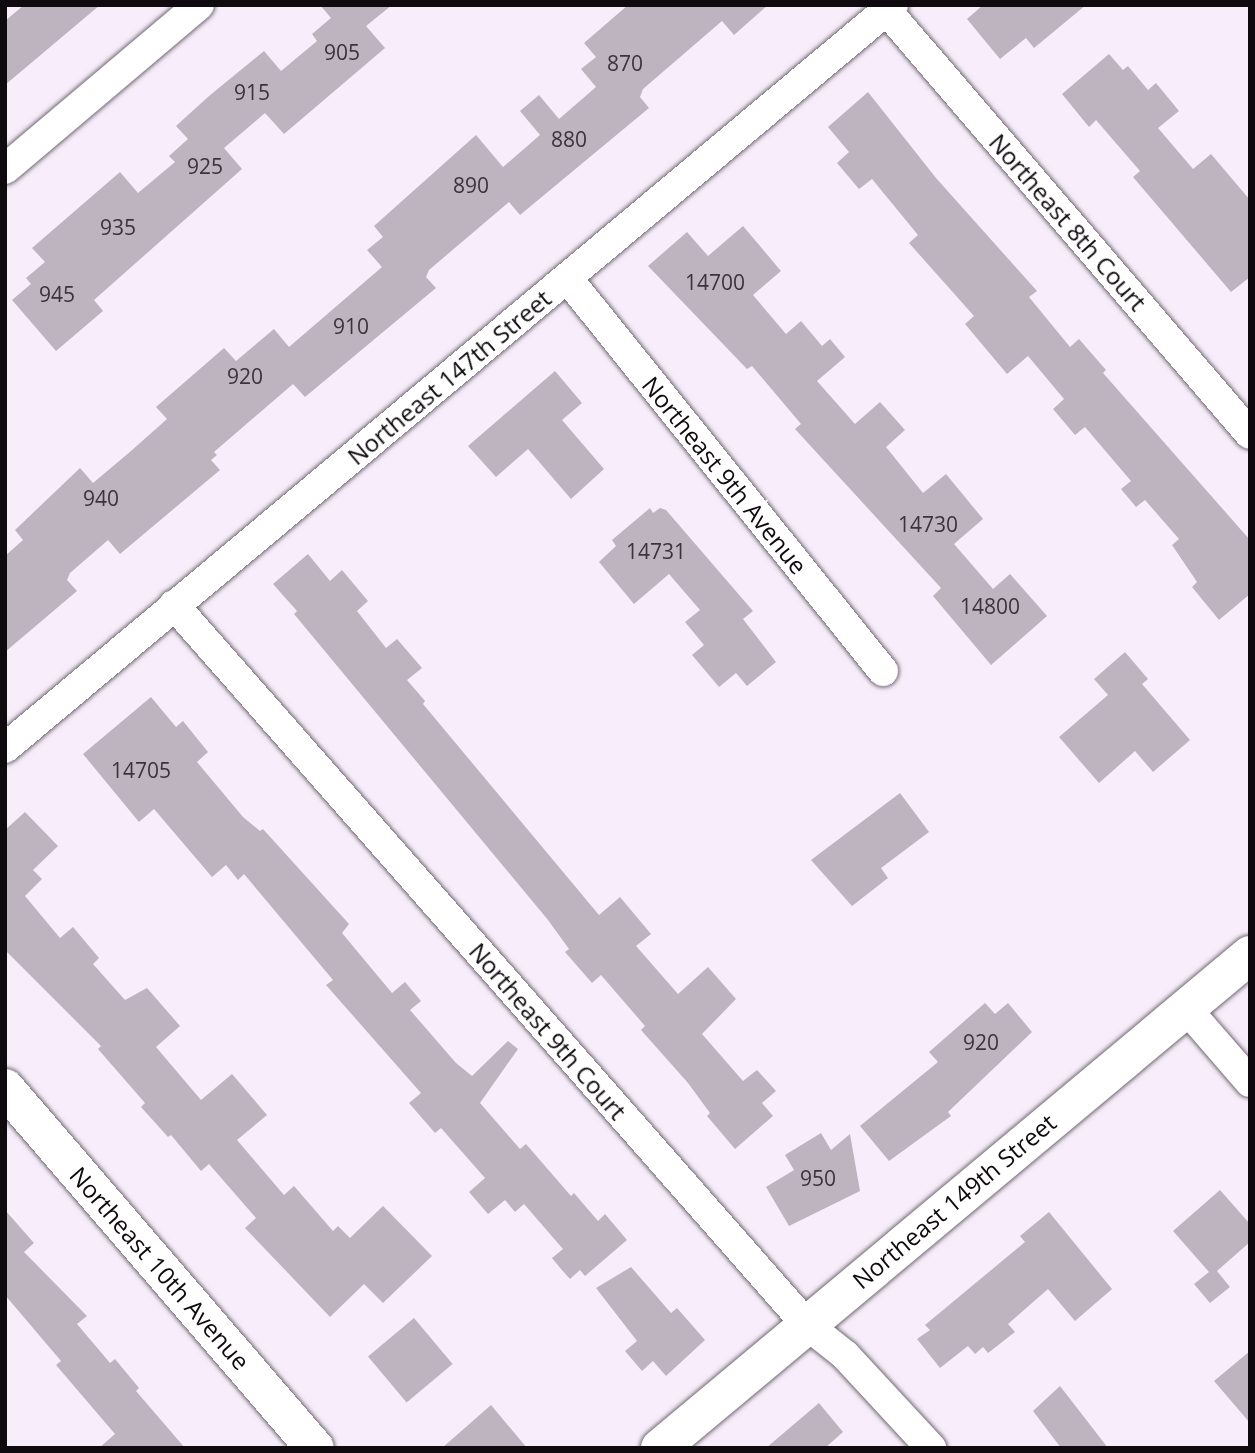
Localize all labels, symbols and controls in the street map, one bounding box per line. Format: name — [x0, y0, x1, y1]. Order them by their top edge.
house number: 905 — [324, 39, 360, 65]
house number: 870 — [607, 50, 643, 76]
house number: 915 — [234, 79, 270, 105]
house number: 880 — [551, 126, 587, 152]
street label: Northeast 8th Court — [983, 128, 1153, 316]
house number: 925 — [187, 153, 223, 179]
house number: 890 — [453, 172, 489, 198]
house number: 935 — [100, 214, 136, 240]
house number: 14700 — [685, 269, 745, 295]
house number: 945 — [39, 281, 75, 307]
street label: Northeast 147th Street — [342, 284, 556, 470]
house number: 910 — [333, 313, 369, 339]
house number: 920 — [227, 363, 263, 389]
street label: Northeast 9th Avenue — [637, 371, 813, 579]
house number: 940 — [83, 485, 119, 511]
house number: 14730 — [898, 511, 958, 537]
house number: 14731 — [626, 538, 686, 564]
house number: 14800 — [960, 593, 1020, 619]
house number: 14705 — [111, 757, 171, 783]
street label: Northeast 9th Court — [463, 937, 633, 1125]
house number: 920 — [963, 1029, 999, 1055]
street label: Northeast 149th Street — [847, 1108, 1061, 1294]
street label: Northeast 10th Avenue — [64, 1161, 256, 1375]
house number: 950 — [800, 1165, 836, 1191]

